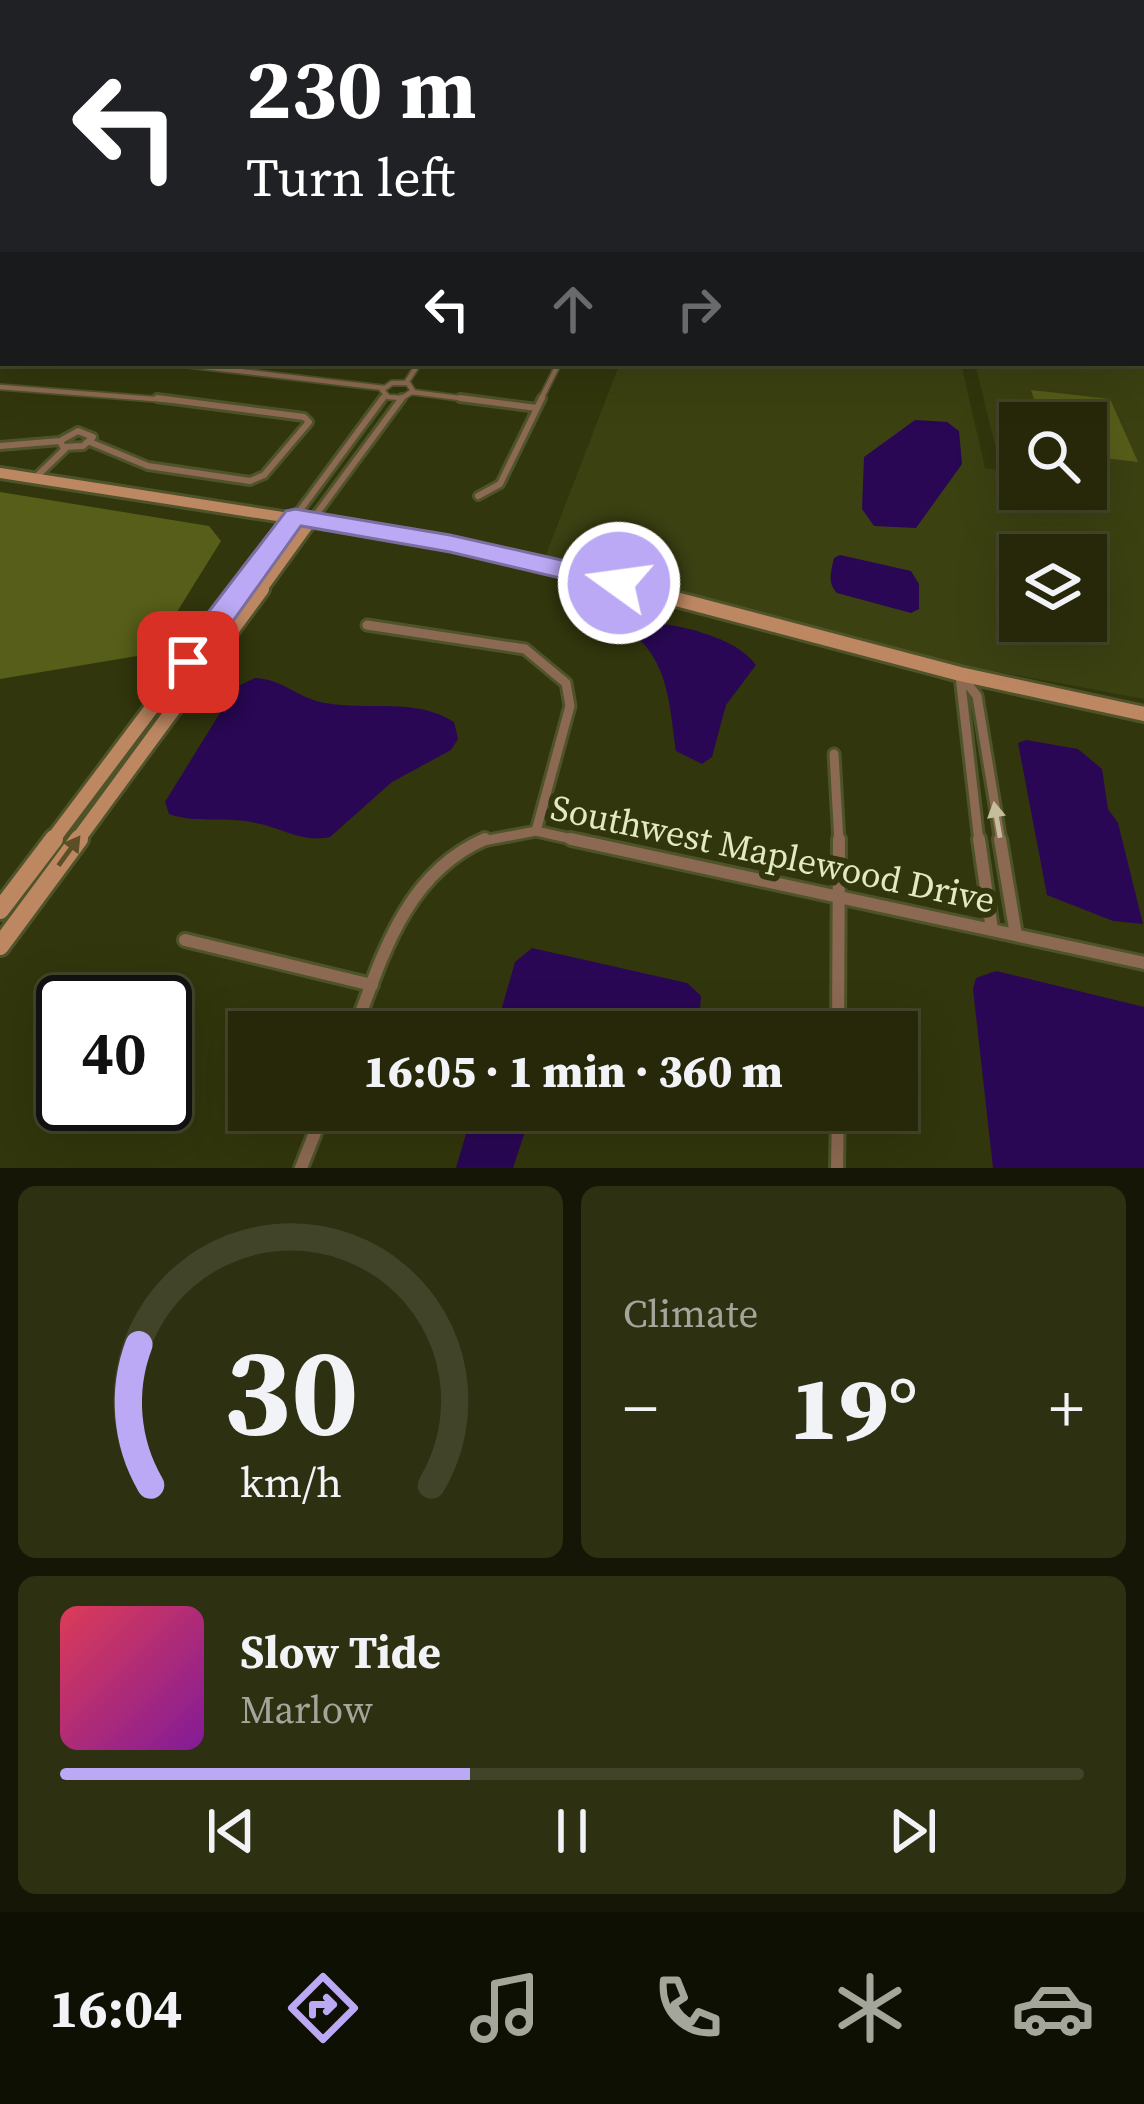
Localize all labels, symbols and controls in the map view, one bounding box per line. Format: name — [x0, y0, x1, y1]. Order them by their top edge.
text: 230 m — [246, 31, 477, 146]
icon: left — [48, 48, 204, 204]
text: Turn left — [246, 140, 455, 214]
icon: left — [414, 276, 480, 342]
icon: ahead — [540, 276, 606, 342]
icon: right — [666, 276, 732, 342]
map controls — [999, 402, 1107, 642]
button: search — [999, 402, 1107, 510]
position arrow — [556, 520, 682, 646]
button: layers — [999, 534, 1107, 642]
pin — [137, 611, 239, 713]
icon: arrive — [155, 629, 221, 695]
street label: Southwest Maplewood Drive — [546, 782, 999, 925]
one-way arrow — [987, 801, 1006, 838]
one-way arrow — [57, 835, 81, 867]
speed limit sign: 40 — [36, 975, 192, 1131]
text: 16:05 · 1 min · 360 m — [363, 1040, 783, 1102]
text: Climate — [623, 1287, 758, 1340]
text: 30 — [223, 1305, 358, 1476]
text: 19° — [789, 1346, 918, 1469]
text: − — [623, 1363, 658, 1453]
text: + — [1049, 1363, 1084, 1453]
text: km/h — [239, 1453, 342, 1511]
text: Slow Tide — [240, 1621, 441, 1683]
text: Marlow — [240, 1683, 373, 1736]
icon: previous — [198, 1798, 264, 1864]
icon: pause — [539, 1798, 605, 1864]
icon: next — [880, 1798, 946, 1864]
icon: directions — [281, 1966, 365, 2050]
icon: music — [463, 1966, 547, 2050]
icon: phone — [646, 1966, 730, 2050]
icon: climate — [828, 1966, 912, 2050]
icon: car — [1011, 1966, 1095, 2050]
text: 16:04 — [49, 1971, 183, 2045]

